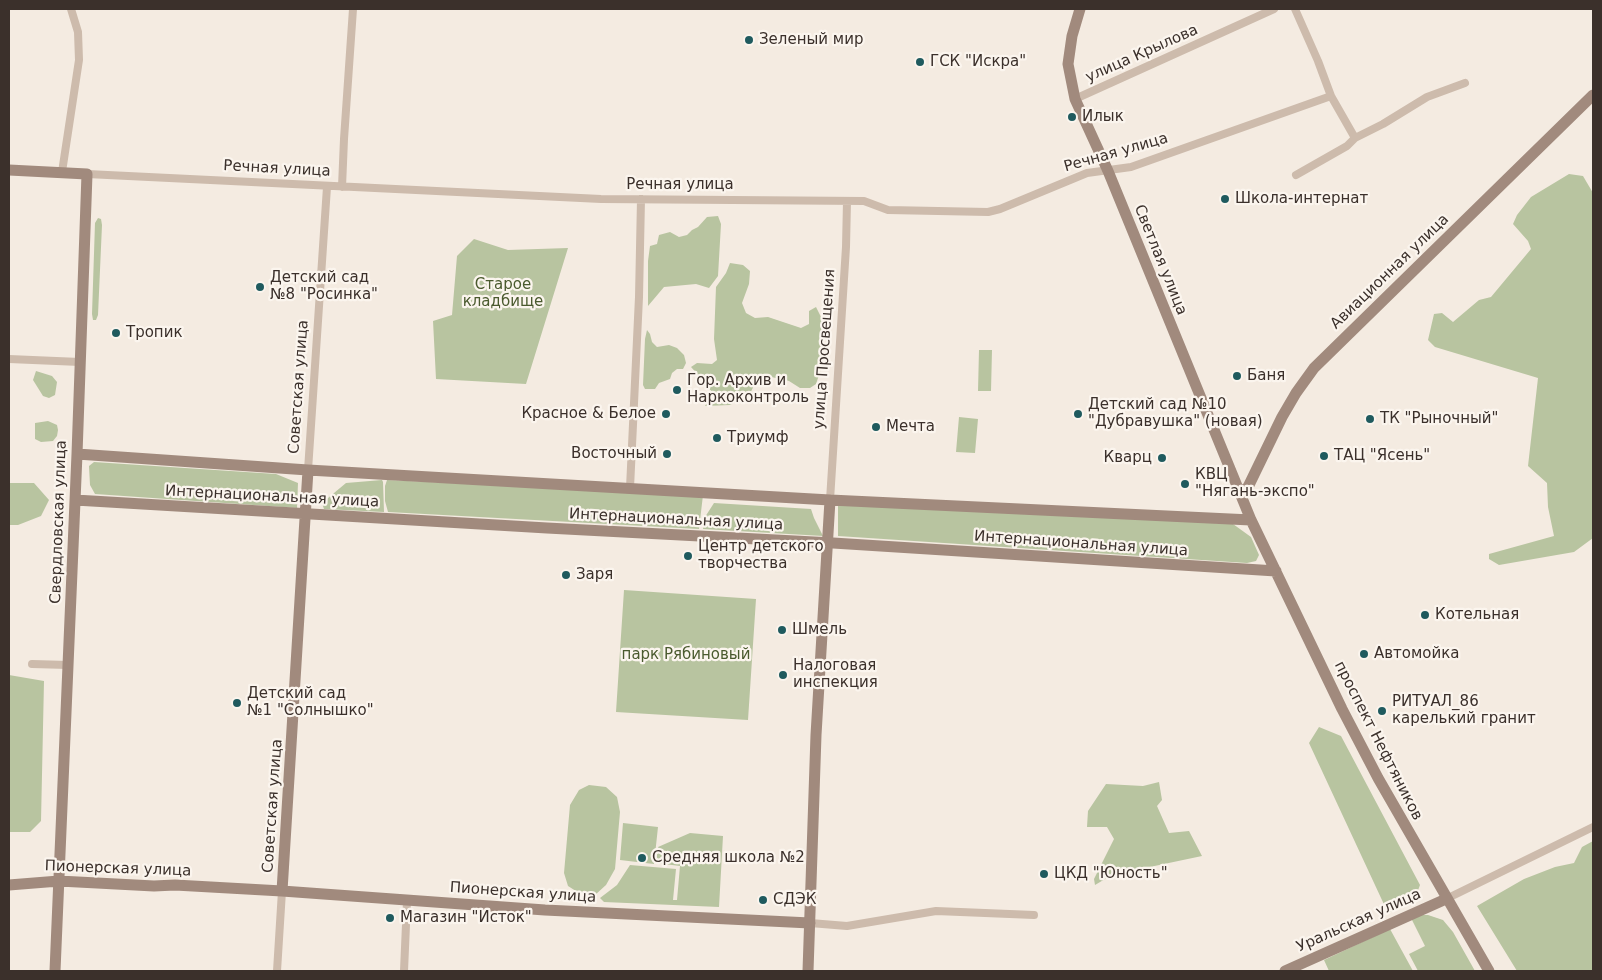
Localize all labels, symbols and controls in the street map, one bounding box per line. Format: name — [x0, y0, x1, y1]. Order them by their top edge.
street label: улица Крылова — [1083, 21, 1201, 87]
place label: Зеленый мир — [759, 31, 863, 49]
marker: Зеленый мир — [743, 34, 755, 46]
place label: ГСК "Искра" — [930, 53, 1026, 71]
marker: ГСК "Искра" — [914, 56, 926, 68]
place label: Илык — [1082, 108, 1124, 126]
marker: Илык — [1066, 111, 1078, 123]
street label: Речная улица — [1062, 130, 1170, 176]
street label: Речная улица — [223, 157, 331, 181]
street label: Речная улица — [626, 176, 734, 194]
place label: Школа-интернат — [1235, 190, 1368, 208]
marker: Школа-интернат — [1219, 193, 1231, 205]
street label: Светлая улица — [1130, 202, 1190, 318]
street label: Авиационная улица — [1327, 211, 1453, 333]
street label: улица Просвещения — [810, 268, 840, 430]
place label: Детский сад №8 "Росинка" — [270, 269, 378, 304]
park label: Старое кладбище — [463, 276, 543, 311]
marker: Детский сад №8 "Росинка" — [254, 281, 266, 293]
street label: Советская улица — [285, 319, 313, 455]
place label: Тропик — [126, 324, 182, 342]
marker: Тропик — [110, 327, 122, 339]
place label: Баня — [1247, 367, 1285, 385]
marker: Баня — [1231, 370, 1243, 382]
place label: Гор. Архив и Наркоконтроль — [687, 372, 809, 407]
marker: Гор. Архив и Наркоконтроль — [671, 384, 683, 396]
place label: Детский сад №10 "Дубравушка" (новая) — [1088, 396, 1263, 431]
place label: Красное & Белое — [521, 405, 656, 423]
marker: Красное & Белое — [660, 408, 672, 420]
marker: Детский сад №10 "Дубравушка" (новая) — [1072, 408, 1084, 420]
place label: ТК "Рыночный" — [1380, 410, 1499, 428]
marker: ТК "Рыночный" — [1364, 413, 1376, 425]
place label: Мечта — [886, 418, 935, 436]
marker: Мечта — [870, 421, 882, 433]
place label: Триумф — [727, 429, 788, 447]
marker: Триумф — [711, 432, 723, 444]
street label: Свердловская улица — [47, 440, 71, 604]
place label: Восточный — [571, 445, 657, 463]
place label: ТАЦ "Ясень" — [1334, 447, 1430, 465]
marker: Восточный — [661, 448, 673, 460]
place label: Кварц — [1104, 449, 1152, 467]
marker: ТАЦ "Ясень" — [1318, 450, 1330, 462]
marker: Кварц — [1156, 452, 1168, 464]
place label: КВЦ "Нягань-экспо" — [1195, 466, 1315, 501]
marker: КВЦ "Нягань-экспо" — [1179, 478, 1191, 490]
street label: Интернациональная улица — [164, 482, 380, 512]
street label: Интернациональная улица — [568, 505, 784, 535]
street label: Интернациональная улица — [973, 528, 1189, 560]
place label: Центр детского творчества — [698, 538, 824, 573]
marker: Центр детского творчества — [682, 550, 694, 562]
place label: Заря — [576, 566, 613, 584]
marker: Заря — [560, 569, 572, 581]
place label: Котельная — [1435, 606, 1519, 624]
marker: Котельная — [1419, 609, 1431, 621]
place label: Шмель — [792, 621, 847, 639]
marker: Шмель — [776, 624, 788, 636]
place label: Автомойка — [1374, 645, 1460, 663]
park label: парк Рябиновый — [622, 646, 750, 664]
marker: Автомойка — [1358, 648, 1370, 660]
place label: Налоговая инспекция — [793, 657, 878, 692]
street label: проспект Нефтяников — [1330, 658, 1426, 824]
marker: Налоговая инспекция — [777, 669, 789, 681]
place label: Детский сад №1 "Солнышко" — [247, 685, 374, 720]
place label: РИТУАЛ_86 карелький гранит — [1392, 693, 1536, 728]
marker: Детский сад №1 "Солнышко" — [231, 697, 243, 709]
marker: РИТУАЛ_86 карелький гранит — [1376, 705, 1388, 717]
street label: Советская улица — [259, 738, 287, 874]
place label: Средняя школа №2 — [652, 849, 805, 867]
marker: Средняя школа №2 — [636, 852, 648, 864]
street label: Пионерская улица — [44, 857, 192, 881]
place label: ЦКД "Юность" — [1054, 865, 1168, 883]
marker: ЦКД "Юность" — [1038, 868, 1050, 880]
street label: Пионерская улица — [449, 879, 597, 907]
street label: Уральская улица — [1294, 885, 1424, 957]
place label: СДЭК — [773, 891, 816, 909]
marker: СДЭК — [757, 894, 769, 906]
place label: Магазин "Исток" — [400, 909, 532, 927]
marker: Магазин "Исток" — [384, 912, 396, 924]

